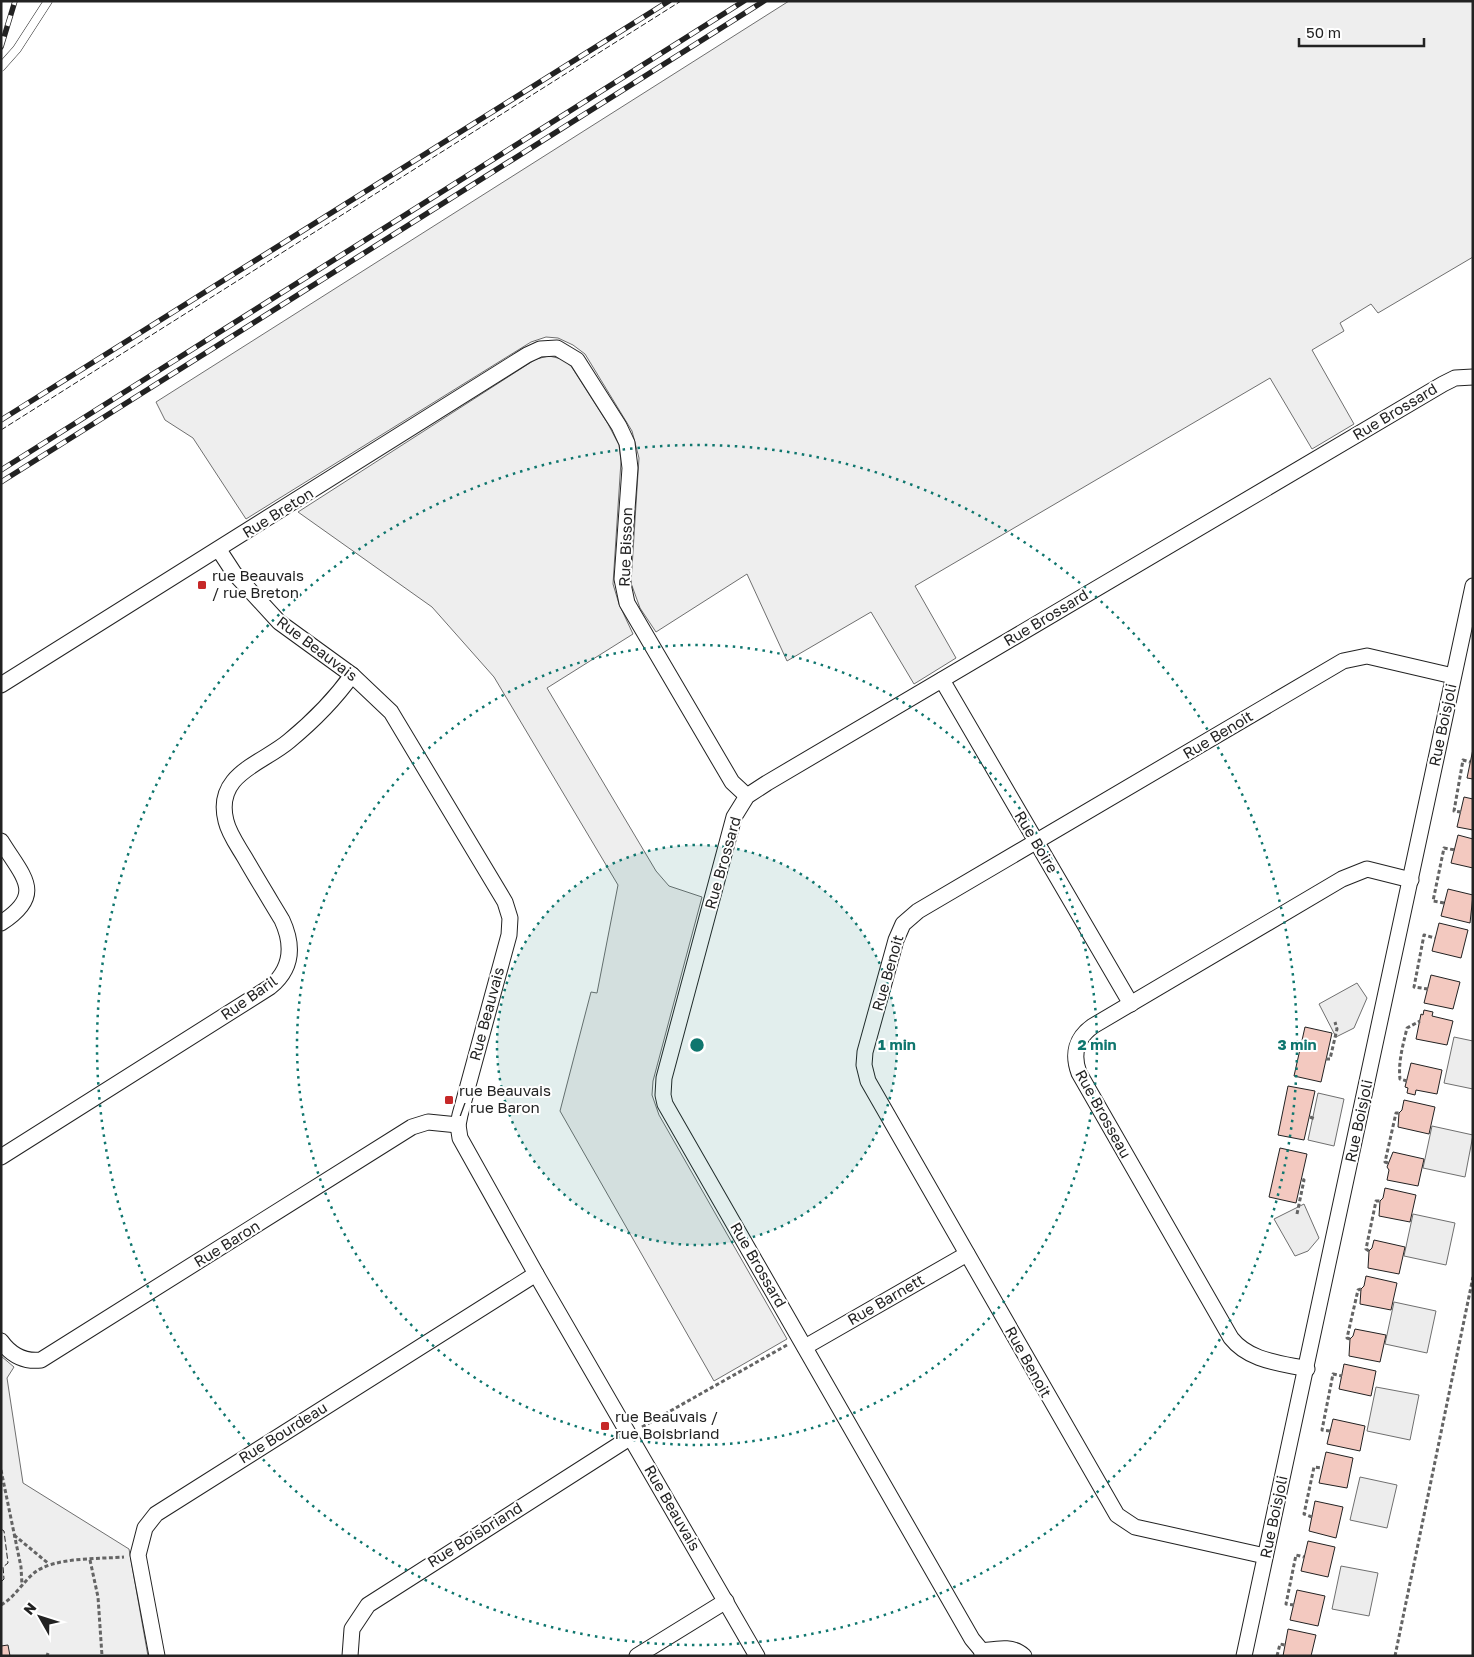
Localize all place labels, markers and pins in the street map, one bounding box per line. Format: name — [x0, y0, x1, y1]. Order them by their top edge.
place label: rue Beauvais / rue Breton — [212, 566, 304, 601]
marker: rue Beauvais / rue Breton — [196, 579, 208, 591]
centre of rings — [688, 1036, 706, 1054]
place label: rue Beauvais / rue Baron — [459, 1081, 551, 1116]
marker: rue Beauvais / rue Baron — [443, 1094, 455, 1106]
place label: rue Beauvais / rue Boisbriand — [615, 1407, 719, 1442]
marker: rue Beauvais / rue Boisbriand — [599, 1420, 611, 1432]

